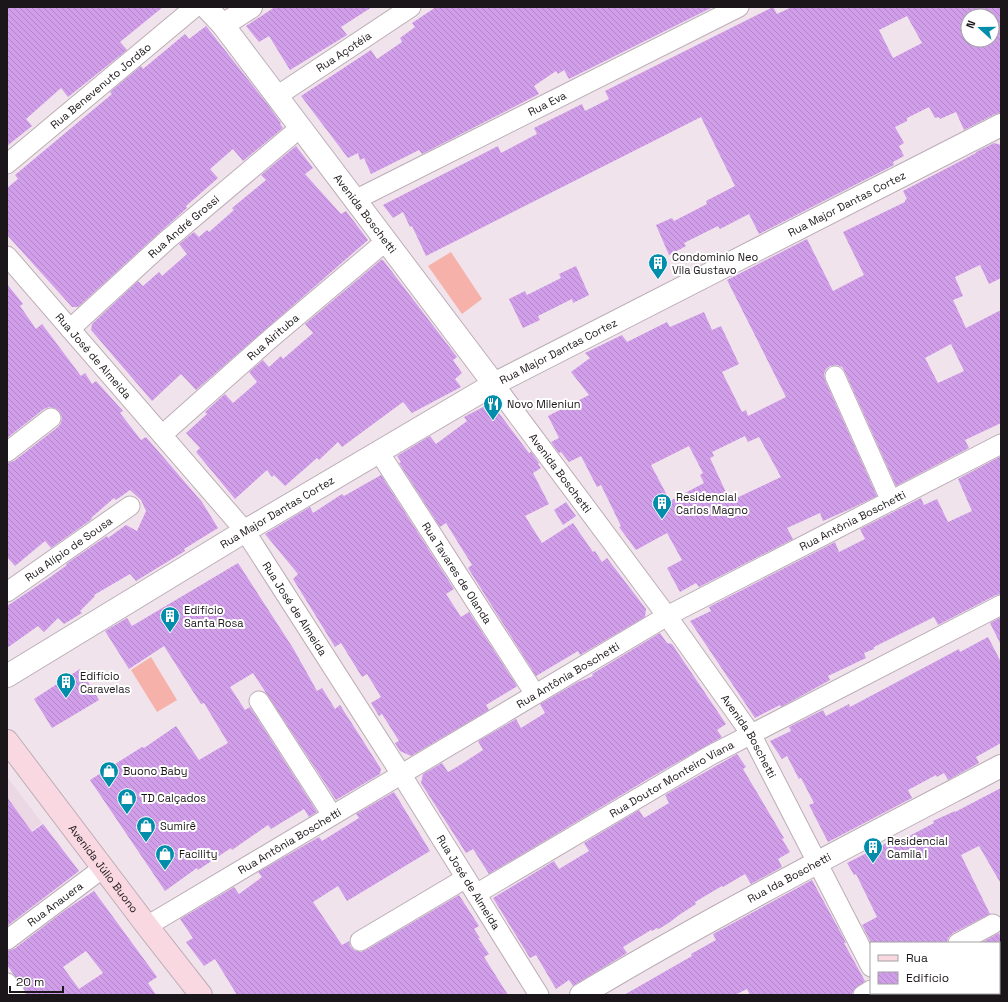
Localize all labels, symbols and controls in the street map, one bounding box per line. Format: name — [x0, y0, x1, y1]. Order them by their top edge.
north arrow — [960, 8, 1000, 48]
text: N — [963, 18, 979, 30]
street label: Rua Açotéia — [313, 28, 374, 75]
street label: Rua Benevenuto Jordão — [47, 40, 154, 132]
street label: Rua Eva — [526, 88, 569, 119]
street label: Rua Major Dantas Cortez — [786, 168, 908, 240]
street label: Avenida Boschetti — [331, 171, 400, 256]
street label: Rua André Grossi — [145, 192, 222, 261]
place label: Condominio Neo Vila Gustavo — [672, 250, 759, 277]
building icon: Condominio Neo Vila Gustavo — [647, 252, 669, 280]
street label: Rua José de Almeida — [52, 310, 135, 402]
street label: Rua Airituba — [244, 310, 302, 363]
street label: Rua Major Dantas Cortez — [497, 315, 620, 387]
restaurant icon: Novo Mileniun — [482, 393, 504, 421]
place label: Novo Mileniun — [507, 397, 581, 411]
street label: Avenida Boschetti — [526, 430, 595, 516]
street label: Rua Major Dantas Cortez — [218, 473, 337, 551]
street label: Rua Antônia Boschetti — [797, 487, 908, 554]
place label: Residencial Carlos Magno — [676, 490, 748, 517]
building icon: Residencial Carlos Magno — [651, 492, 673, 520]
street label: Rua Alípio de Sousa — [22, 513, 115, 584]
street label: Rua Tavares de Olanda — [419, 520, 495, 627]
street label: Rua José de Almeida — [260, 559, 331, 659]
place label: Edifício Santa Rosa — [184, 603, 244, 630]
building icon: Edifício Santa Rosa — [159, 605, 181, 633]
street label: Rua Antônia Boschetti — [514, 639, 622, 711]
place label: Edifício Caravelas — [80, 669, 131, 696]
building icon: Edifício Caravelas — [55, 671, 77, 699]
street label: Avenida Boschetti — [718, 692, 780, 781]
street label: Rua Doutor Monteiro Viana — [607, 737, 737, 821]
shop icon: Buono Baby — [98, 760, 120, 788]
place label: Buono Baby — [123, 764, 188, 778]
shop icon: TD Calçados — [116, 787, 138, 815]
place label: TD Calçados — [141, 791, 206, 805]
street label: Rua Antônia Boschetti — [235, 805, 344, 877]
shop icon: Sumirê — [135, 815, 157, 843]
place label: Sumirê — [160, 819, 196, 833]
street label: Avenida Júlio Buono — [66, 822, 142, 916]
street label: Rua José de Almeida — [434, 832, 504, 933]
place label: Residencial Camila I — [887, 834, 948, 861]
building icon: Residencial Camila I — [862, 836, 884, 864]
shop icon: Facility — [154, 843, 176, 871]
place label: Facility — [179, 847, 218, 861]
street label: Rua Ida Boschetti — [745, 849, 834, 906]
street label: Rua Anauera — [24, 878, 86, 929]
legend — [870, 942, 1000, 994]
text: Rua — [906, 950, 928, 966]
scale bar — [10, 968, 63, 994]
text: Edifício — [906, 970, 949, 986]
text: 20 m — [16, 974, 44, 990]

